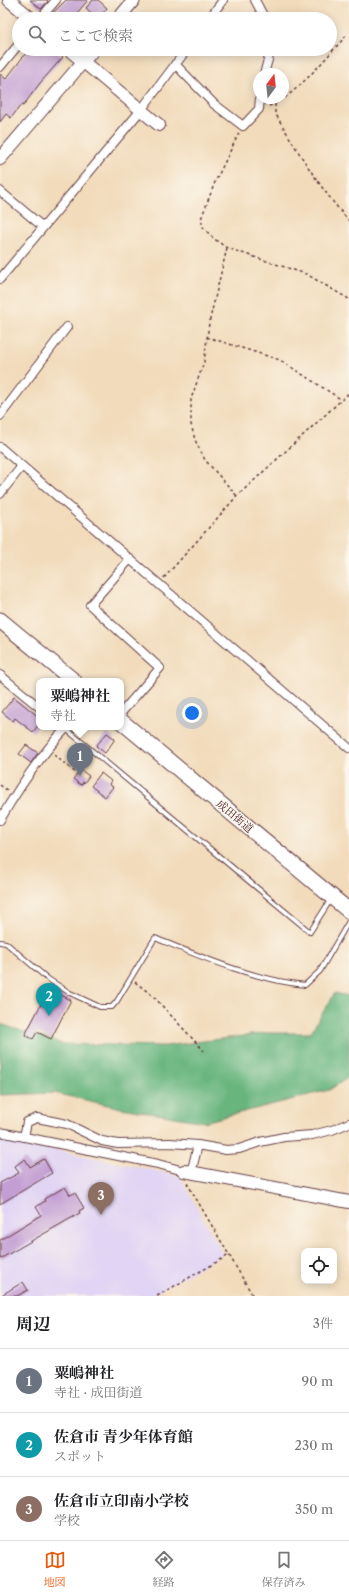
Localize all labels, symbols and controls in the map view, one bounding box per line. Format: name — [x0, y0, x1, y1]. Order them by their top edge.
search box — [12, 12, 337, 56]
icon: search — [26, 23, 48, 45]
text: ここで検索 — [58, 26, 133, 45]
north arrow — [253, 68, 289, 104]
popup — [36, 678, 124, 730]
text: 粟嶋神社 — [50, 686, 110, 705]
your location — [182, 703, 202, 723]
text: 寺社 — [50, 707, 76, 723]
pin: 1 — [67, 743, 93, 776]
street label: 成田街道 — [214, 796, 256, 836]
pin: 2 — [36, 983, 62, 1016]
pin: 3 — [88, 1182, 114, 1215]
map controls — [301, 1248, 337, 1284]
button: locate — [301, 1248, 337, 1284]
text: 周辺 — [16, 1314, 50, 1334]
text: 3件 — [313, 1315, 333, 1331]
text: 粟嶋神社 — [54, 1363, 114, 1382]
text: 1 — [26, 1373, 32, 1389]
text: 90 m — [302, 1373, 333, 1389]
text: 寺社 · 成田街道 — [54, 1384, 143, 1400]
text: 佐倉市 青少年体育館 — [54, 1427, 193, 1446]
text: 2 — [25, 1437, 33, 1453]
text: 230 m — [295, 1437, 333, 1453]
text: スポット — [54, 1448, 106, 1464]
text: 佐倉市立印南小学校 — [54, 1491, 189, 1510]
text: 3 — [25, 1501, 33, 1517]
text: 350 m — [295, 1501, 333, 1517]
text: 学校 — [54, 1512, 80, 1528]
tab: 地図 — [44, 1549, 66, 1589]
tab: 経路 — [153, 1549, 175, 1589]
tab: 保存済み — [262, 1549, 306, 1589]

